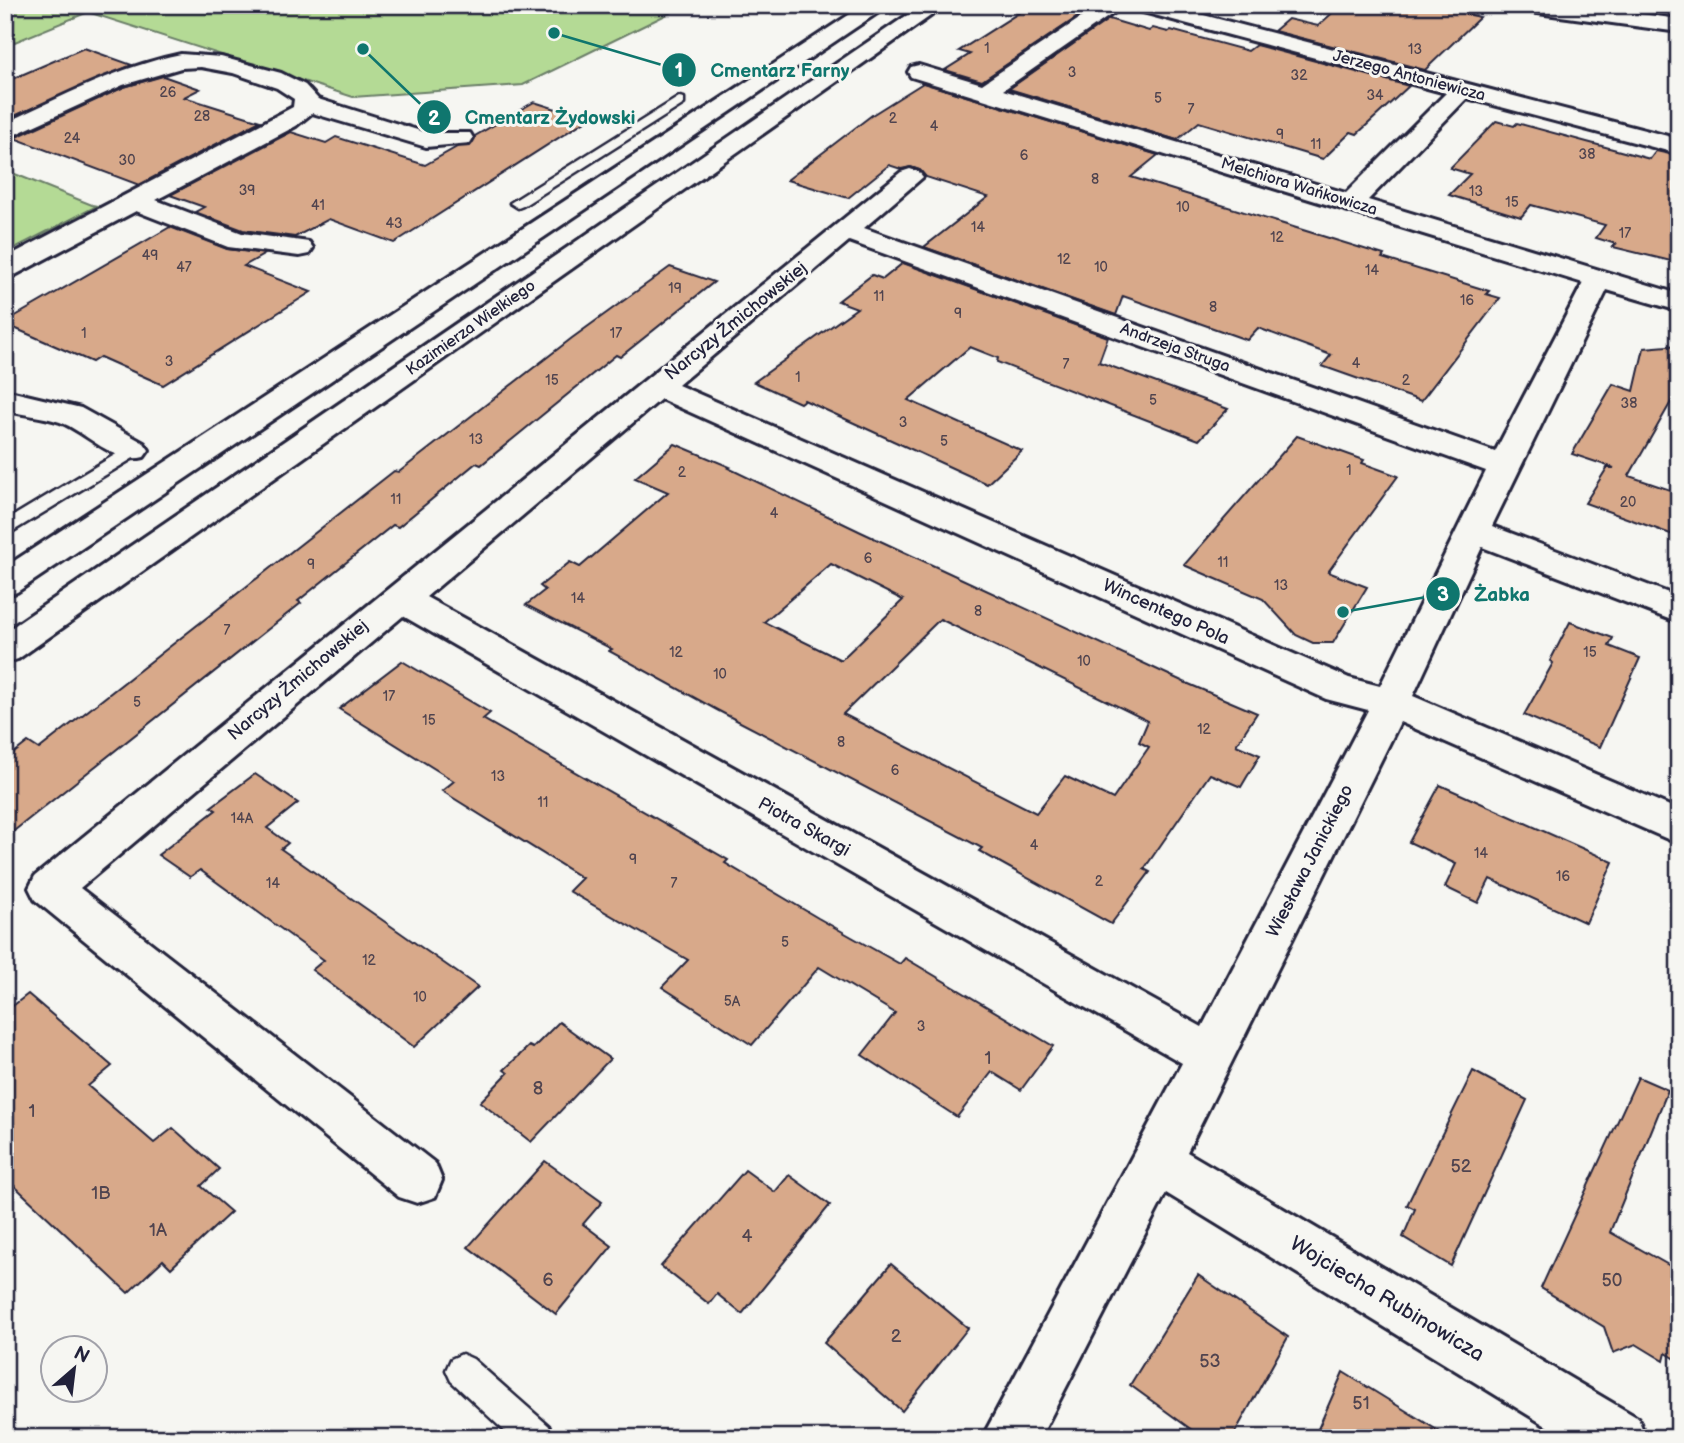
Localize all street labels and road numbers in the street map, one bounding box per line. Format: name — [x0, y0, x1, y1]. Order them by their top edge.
street label: Jerzego Antoniewicza — [1331, 46, 1487, 106]
street label: Melchiora Wańkowicza — [1218, 154, 1380, 220]
street label: Narcyzy Żmichowskiej — [660, 256, 811, 385]
street label: Kazimierza Wielkiego — [403, 276, 539, 380]
street label: Andrzeja Struga — [1118, 319, 1232, 377]
street label: Wincentego Pola — [1099, 575, 1233, 649]
street label: Narcyzy Żmichowskiej — [223, 614, 372, 745]
street label: Wiesława Janickiego — [1262, 781, 1358, 941]
street label: Piotra Skargi — [754, 793, 854, 861]
street label: Wojciecha Rubinowicza — [1285, 1231, 1489, 1367]

